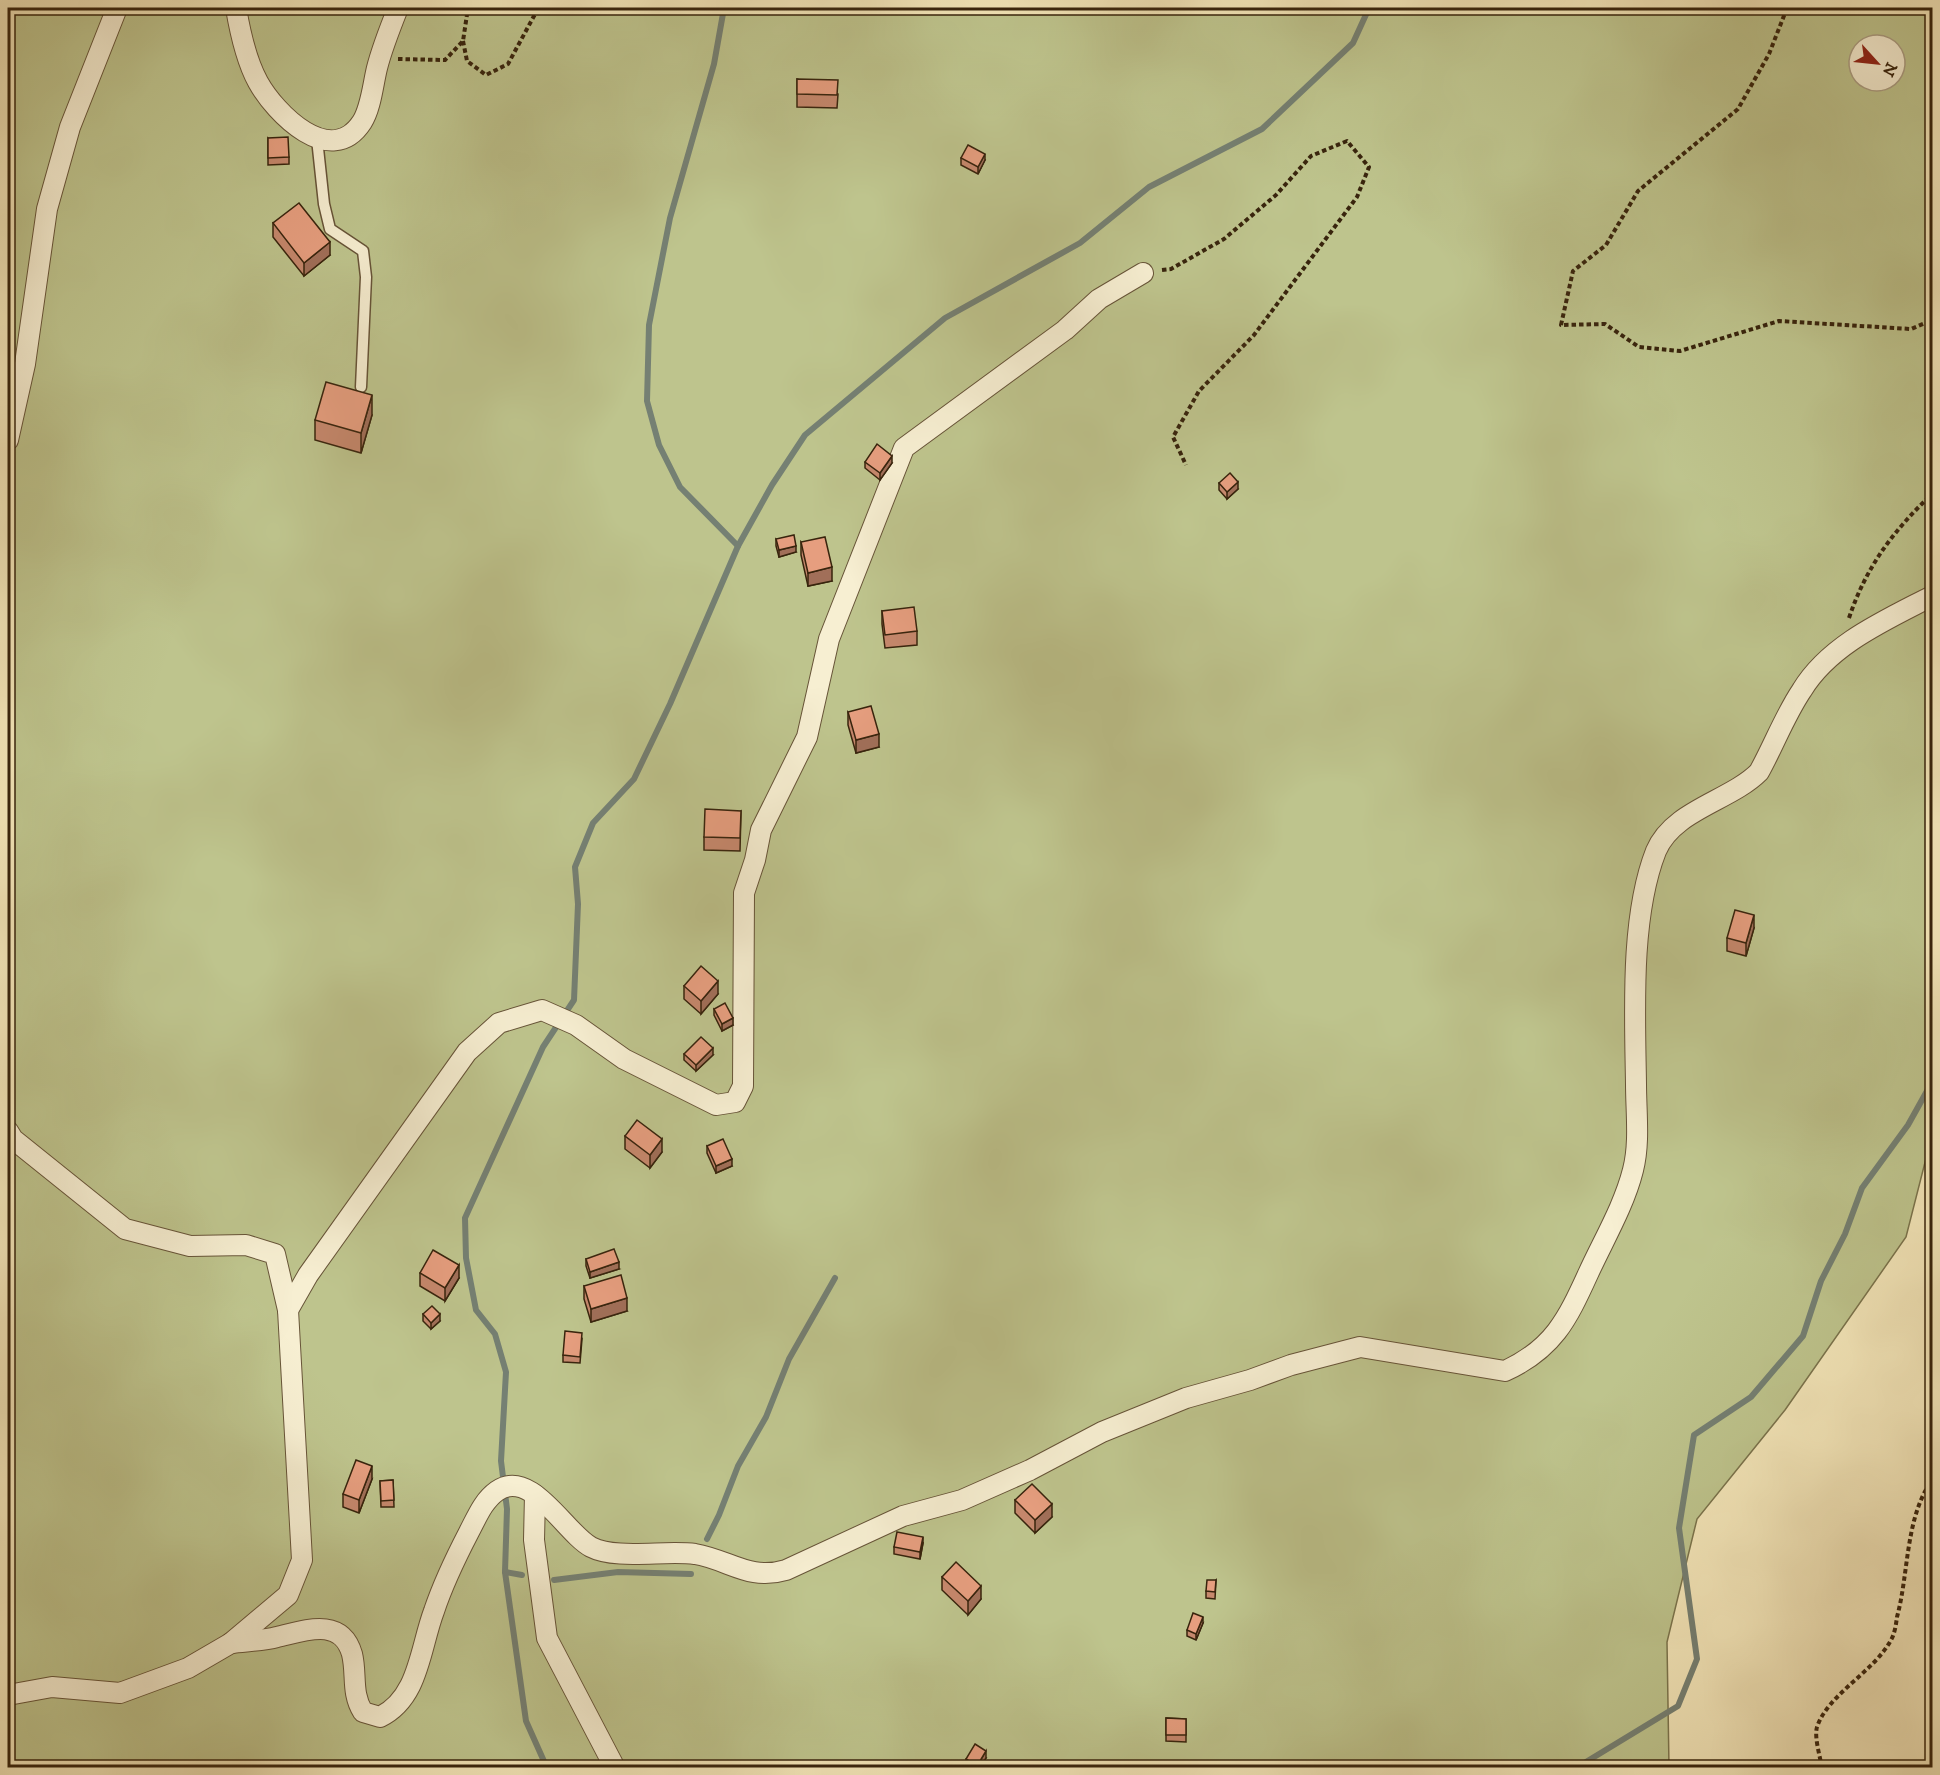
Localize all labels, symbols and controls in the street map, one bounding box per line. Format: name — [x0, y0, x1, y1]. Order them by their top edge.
north arrow — [1847, 33, 1907, 93]
text: N — [1878, 59, 1901, 80]

